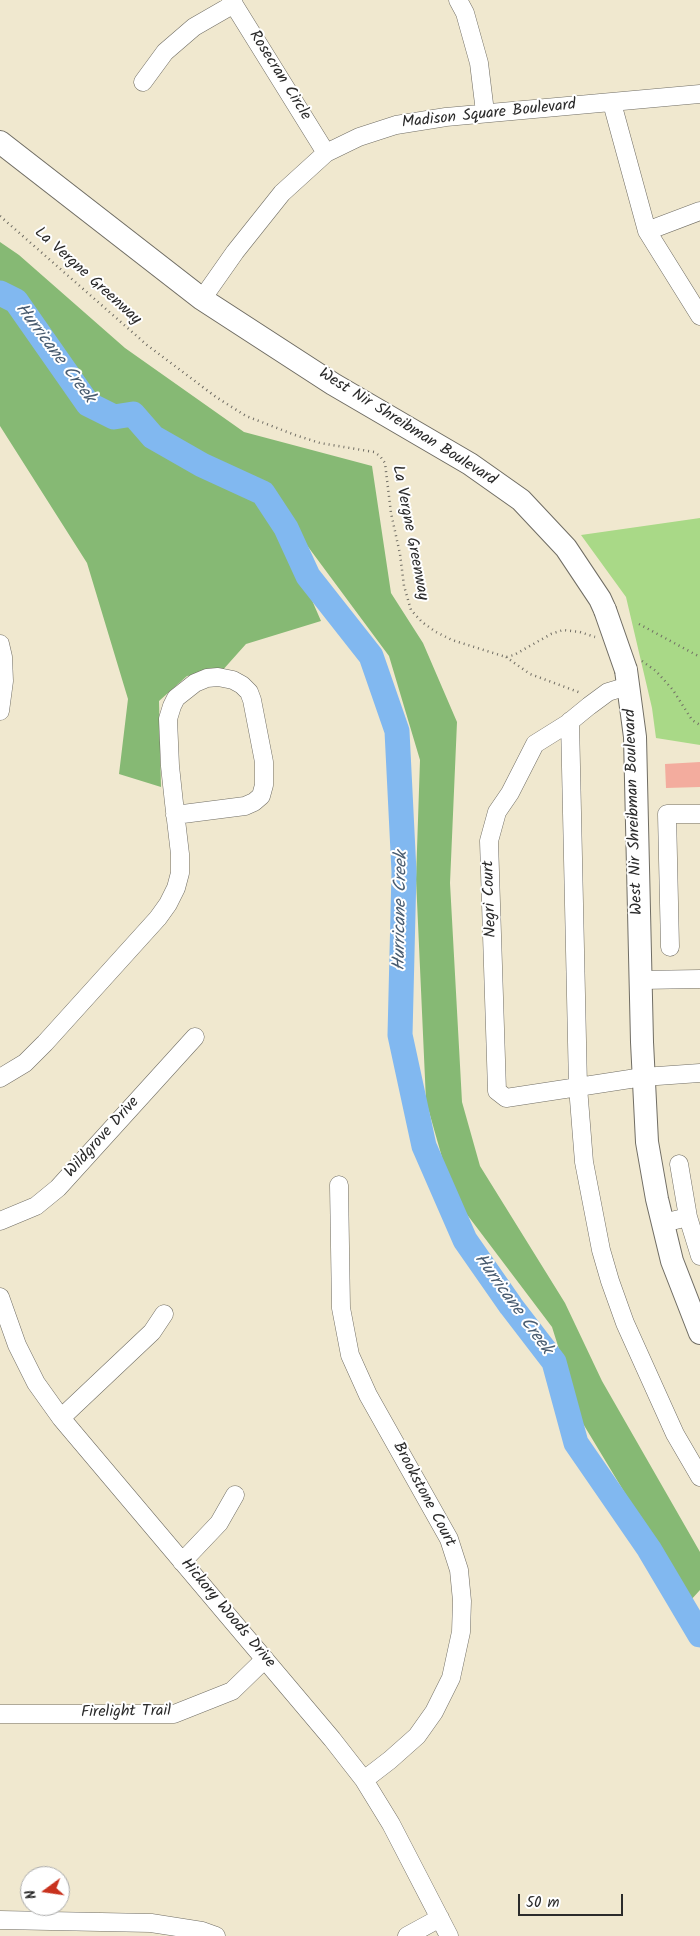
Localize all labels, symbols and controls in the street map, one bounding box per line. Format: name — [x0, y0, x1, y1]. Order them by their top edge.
street label: Rosecran Circle — [244, 27, 314, 125]
street label: Madison Square Boulevard — [401, 96, 577, 134]
street label: La Vergne Greenway — [30, 224, 144, 330]
water label: Hurricane Creek — [9, 300, 99, 408]
street label: West Nir Shreibman Boulevard — [314, 365, 500, 491]
street label: La Vergne Greenway — [386, 464, 432, 602]
street label: West Nir Shreibman Boulevard — [622, 709, 648, 915]
water label: Hurricane Creek — [390, 851, 414, 971]
street label: Negri Court — [480, 860, 502, 938]
street label: Wildgrove Drive — [62, 1094, 144, 1182]
water label: Hurricane Creek — [468, 1250, 556, 1360]
street label: Brookstone Court — [387, 1439, 459, 1551]
street label: Hickory Woods Drive — [176, 1555, 278, 1673]
street label: Firelight Trail — [81, 1703, 171, 1723]
north arrow — [20, 1866, 70, 1916]
scale bar — [520, 1884, 625, 1916]
text: N — [20, 1887, 43, 1901]
text: 50 m — [526, 1891, 560, 1915]

